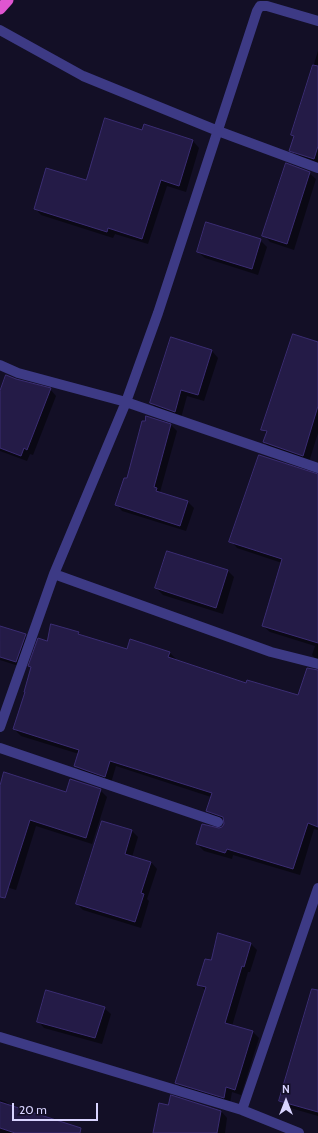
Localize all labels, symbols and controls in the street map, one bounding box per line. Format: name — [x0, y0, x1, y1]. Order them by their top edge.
north arrow — [266, 1081, 306, 1121]
text: N — [282, 1082, 290, 1096]
scale bar — [14, 1095, 100, 1121]
text: 20 m — [19, 1102, 47, 1117]

